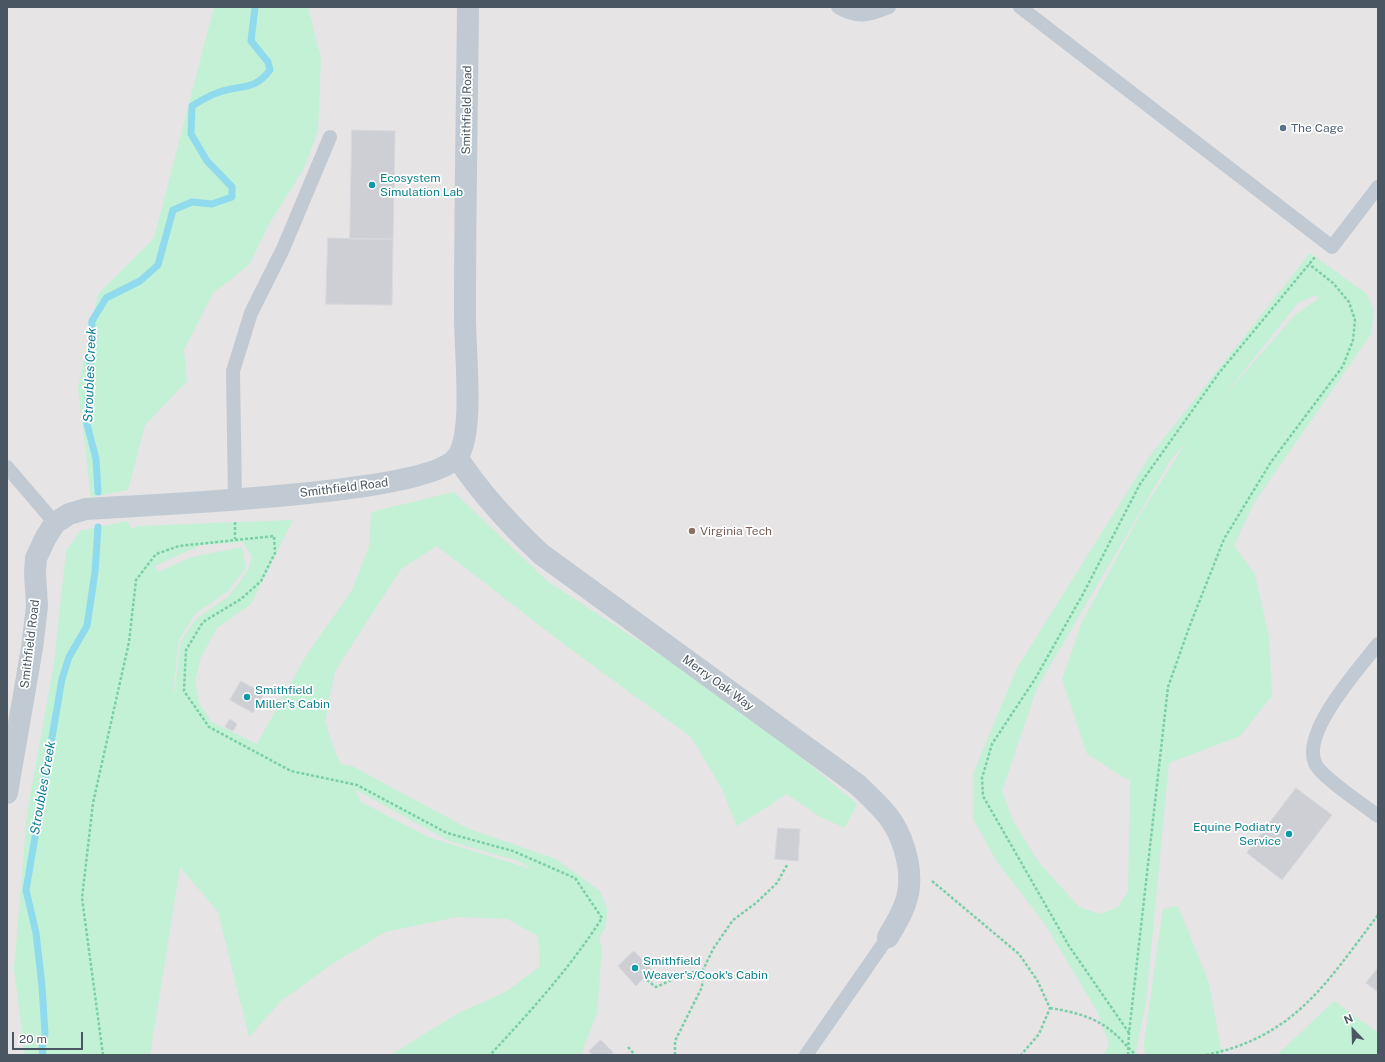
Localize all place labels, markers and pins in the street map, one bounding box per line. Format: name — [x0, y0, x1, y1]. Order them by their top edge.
place label: The Cage — [1291, 121, 1344, 135]
marker: The Cage — [1278, 123, 1288, 133]
place label: Ecosystem Simulation Lab — [380, 171, 463, 199]
marker: Ecosystem Simulation Lab — [367, 180, 377, 190]
place label: Virginia Tech — [700, 524, 772, 538]
marker: Virginia Tech — [687, 526, 697, 536]
place label: Smithfield Miller's Cabin — [255, 683, 330, 711]
marker: Smithfield Miller's Cabin — [242, 692, 252, 702]
place label: Equine Podiatry Service — [1193, 820, 1281, 848]
marker: Equine Podiatry Service — [1284, 829, 1294, 839]
place label: Smithfield Weaver's/Cook's Cabin — [643, 954, 768, 982]
marker: Smithfield Weaver's/Cook's Cabin — [630, 963, 640, 973]

